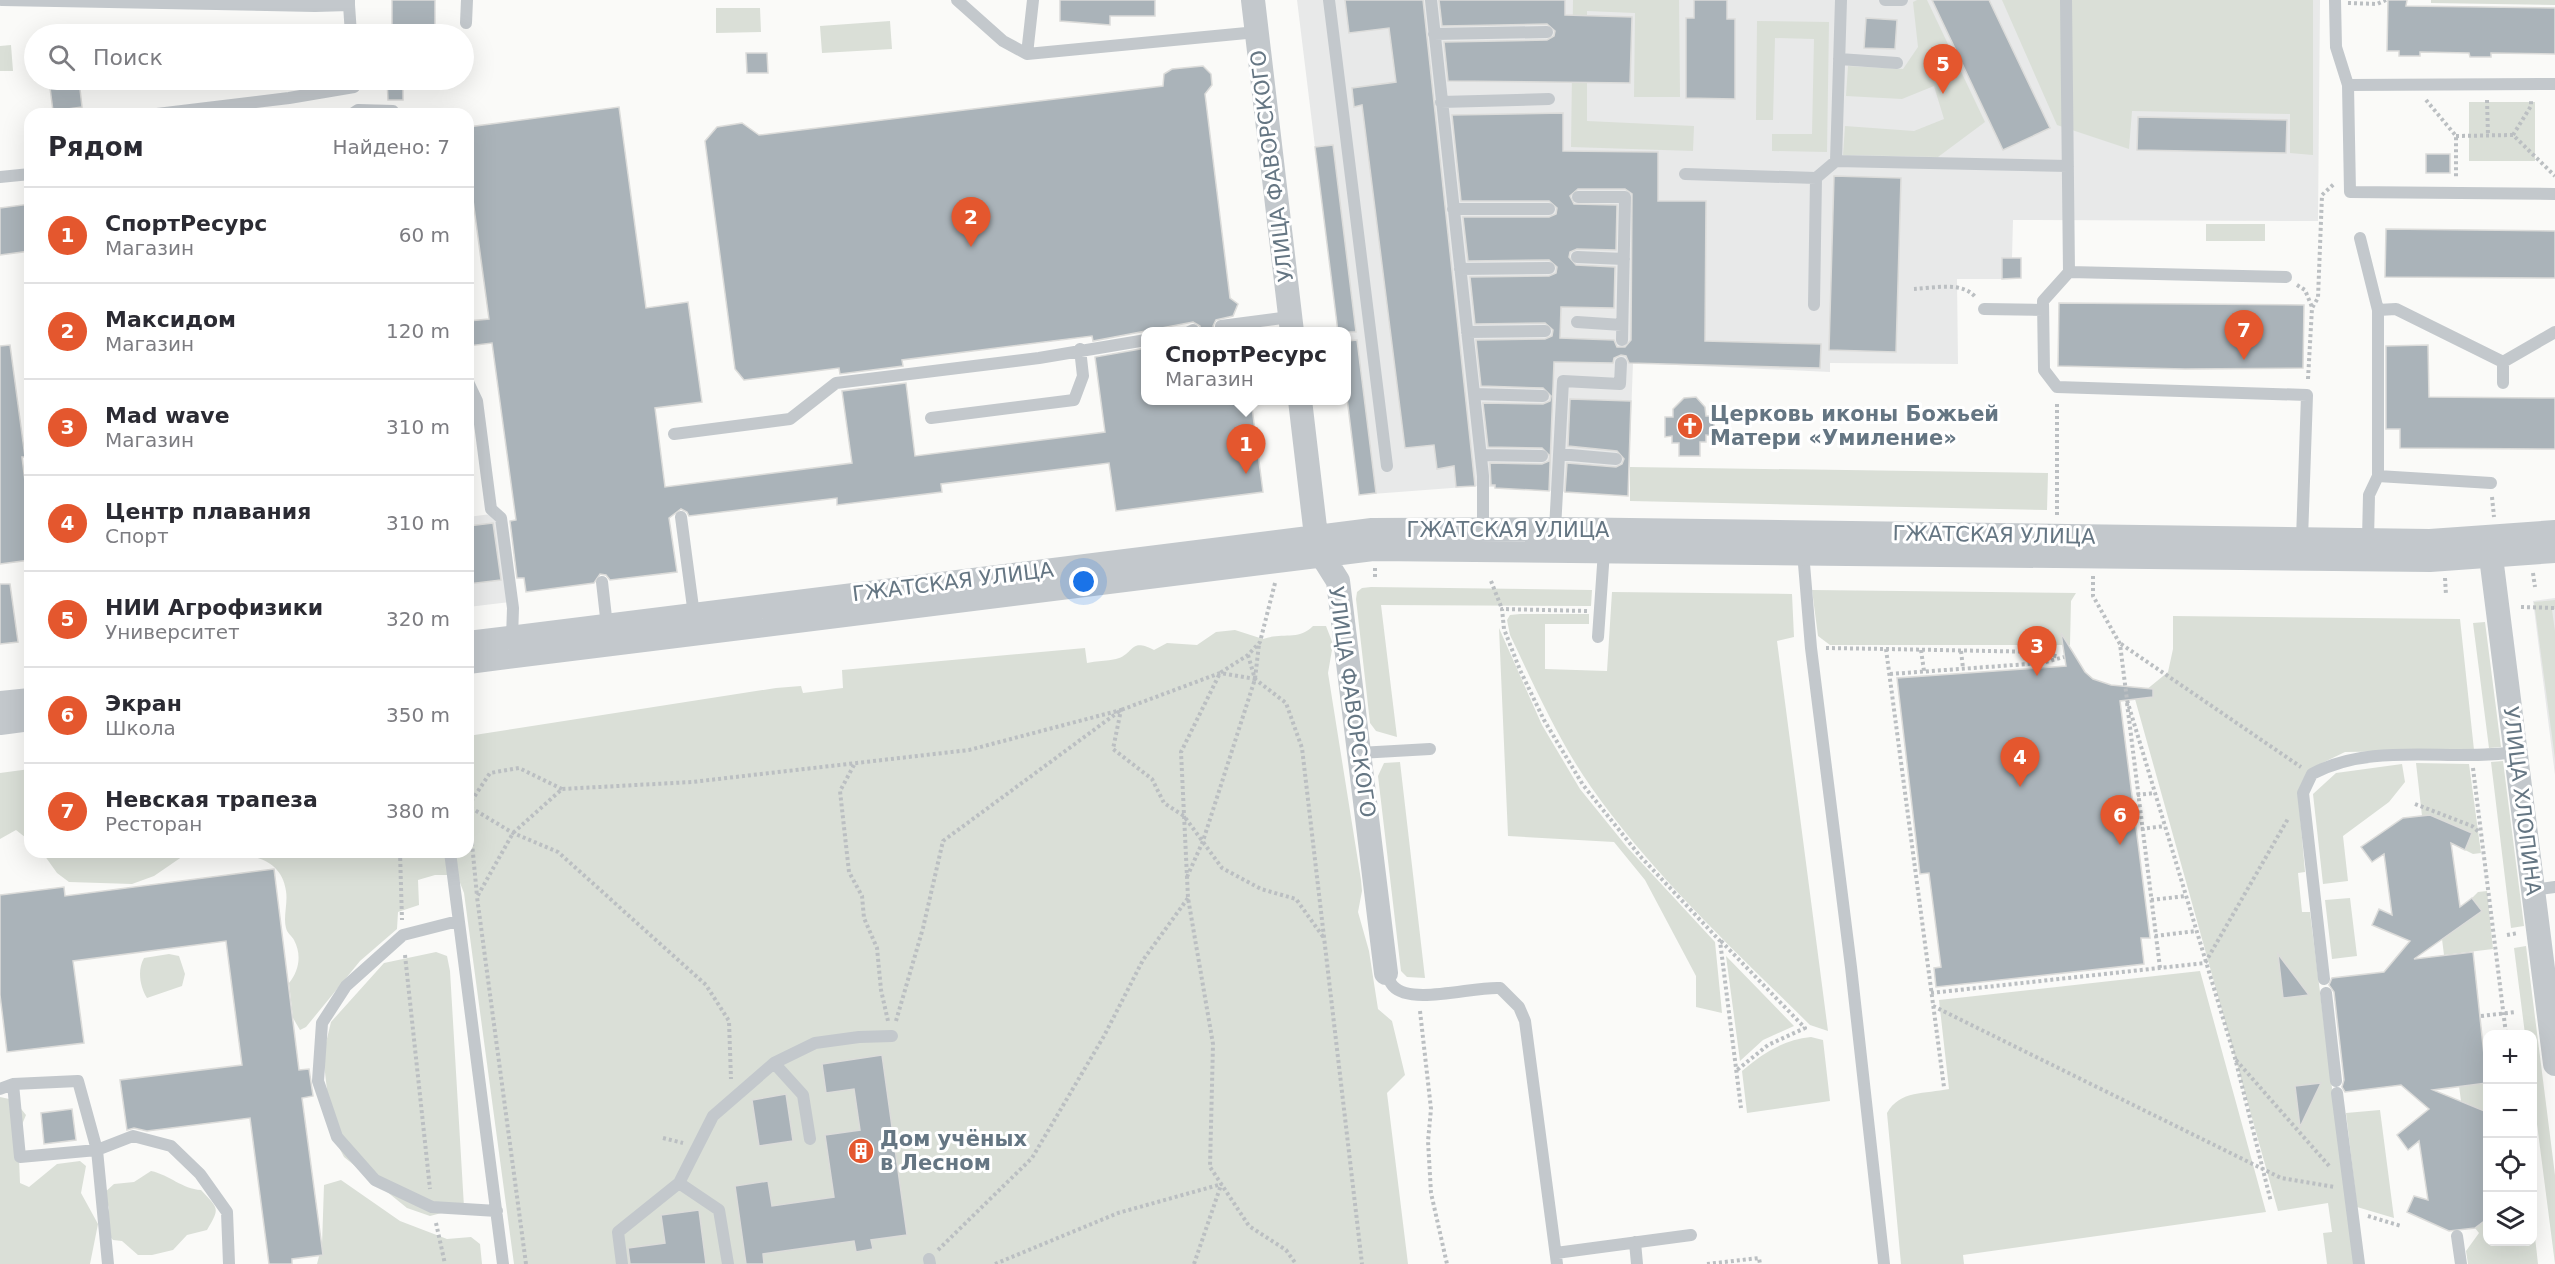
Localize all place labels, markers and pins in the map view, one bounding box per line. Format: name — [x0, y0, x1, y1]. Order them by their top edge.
pin: 5 — [1924, 44, 1962, 94]
pin: 2 — [952, 198, 990, 247]
pin: 7 — [2224, 310, 2264, 360]
place label: Церковь иконы Божьей Матери «Умиление» — [1710, 402, 1999, 450]
church icon: Церковь иконы Божьей Матери «Умиление» — [1675, 411, 1705, 441]
pin: 1 — [1226, 424, 1266, 474]
pin: 3 — [2018, 626, 2056, 676]
pin: 4 — [2000, 738, 2040, 787]
pin: 6 — [2100, 796, 2140, 845]
place label: Дом учёных в Лесном — [880, 1127, 1027, 1175]
building icon: Дом учёных в Лесном — [846, 1136, 876, 1166]

